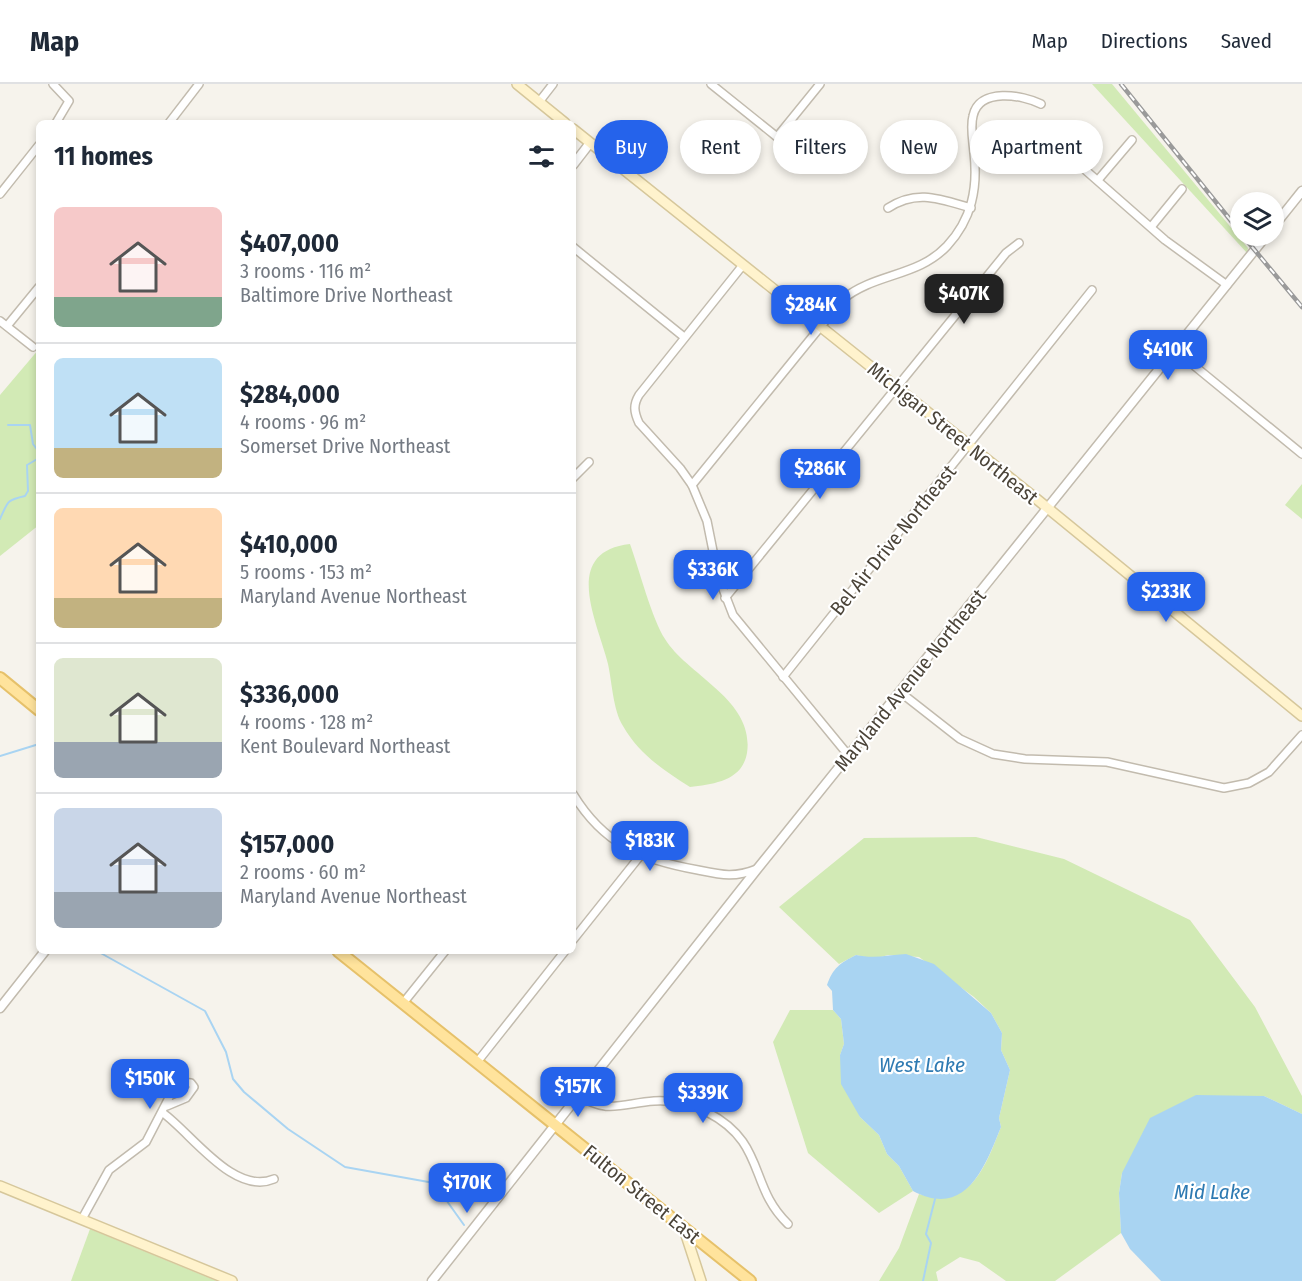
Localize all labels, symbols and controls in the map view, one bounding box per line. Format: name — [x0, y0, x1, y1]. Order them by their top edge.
text: Map — [30, 25, 79, 58]
text: Map — [1031, 28, 1068, 54]
text: Directions — [1101, 28, 1188, 54]
text: Saved — [1221, 28, 1272, 54]
chip: Buy — [594, 120, 668, 174]
chip: Rent — [680, 120, 761, 174]
chip: Filters — [773, 120, 868, 174]
chip: New — [880, 120, 958, 174]
chip: Apartment — [970, 120, 1103, 174]
icon: filters — [525, 140, 558, 173]
text: 11 homes — [54, 141, 153, 172]
map controls — [1230, 192, 1284, 246]
button: layers — [1230, 192, 1284, 246]
text: $407,000 — [240, 228, 339, 259]
icon: home — [102, 231, 174, 303]
text: 3 rooms · 116 m² — [240, 259, 371, 283]
pin: $407K — [922, 274, 1006, 325]
text: $407K — [939, 281, 989, 305]
text: Baltimore Drive Northeast — [240, 283, 453, 307]
pin: $284K — [769, 285, 853, 336]
text: $284K — [785, 292, 837, 316]
pin: $410K — [1126, 330, 1210, 381]
text: $410K — [1143, 337, 1193, 361]
street label: Michigan Street Northeast — [863, 357, 1043, 509]
text: $284,000 — [240, 379, 340, 410]
icon: home — [102, 382, 174, 454]
text: 4 rooms · 96 m² — [240, 410, 366, 434]
text: Somerset Drive Northeast — [240, 434, 450, 458]
pin: $286K — [778, 449, 862, 500]
text: $286K — [794, 456, 846, 480]
street label: Bel Air Drive Northeast — [825, 460, 961, 620]
text: $410,000 — [240, 529, 338, 560]
icon: home — [102, 532, 174, 604]
pin: $336K — [671, 550, 755, 601]
text: $336K — [688, 557, 738, 581]
text: 5 rooms · 153 m² — [240, 560, 372, 584]
pin: $233K — [1124, 572, 1208, 623]
text: $233K — [1141, 579, 1191, 603]
text: Maryland Avenue Northeast — [240, 584, 467, 608]
street label: Maryland Avenue Northeast — [829, 584, 991, 776]
text: $336,000 — [240, 679, 339, 710]
icon: home — [102, 682, 174, 754]
text: 4 rooms · 128 m² — [240, 710, 373, 734]
text: Kent Boulevard Northeast — [240, 734, 450, 758]
pin: $183K — [608, 821, 692, 872]
text: $183K — [625, 828, 675, 852]
text: $157,000 — [240, 829, 334, 860]
icon: home — [102, 832, 174, 904]
text: 2 rooms · 60 m² — [240, 860, 366, 884]
text: Maryland Avenue Northeast — [240, 884, 467, 908]
water label: West Lake — [879, 1052, 965, 1078]
pin: $150K — [108, 1059, 192, 1110]
text: $150K — [125, 1066, 175, 1090]
pin: $157K — [536, 1067, 620, 1118]
pin: $339K — [661, 1073, 745, 1124]
text: $157K — [554, 1074, 602, 1098]
text: $339K — [678, 1080, 728, 1104]
street label: Fulton Street East — [579, 1140, 706, 1249]
pin: $170K — [425, 1163, 509, 1214]
text: $170K — [443, 1170, 491, 1194]
water label: Mid Lake — [1174, 1179, 1250, 1205]

